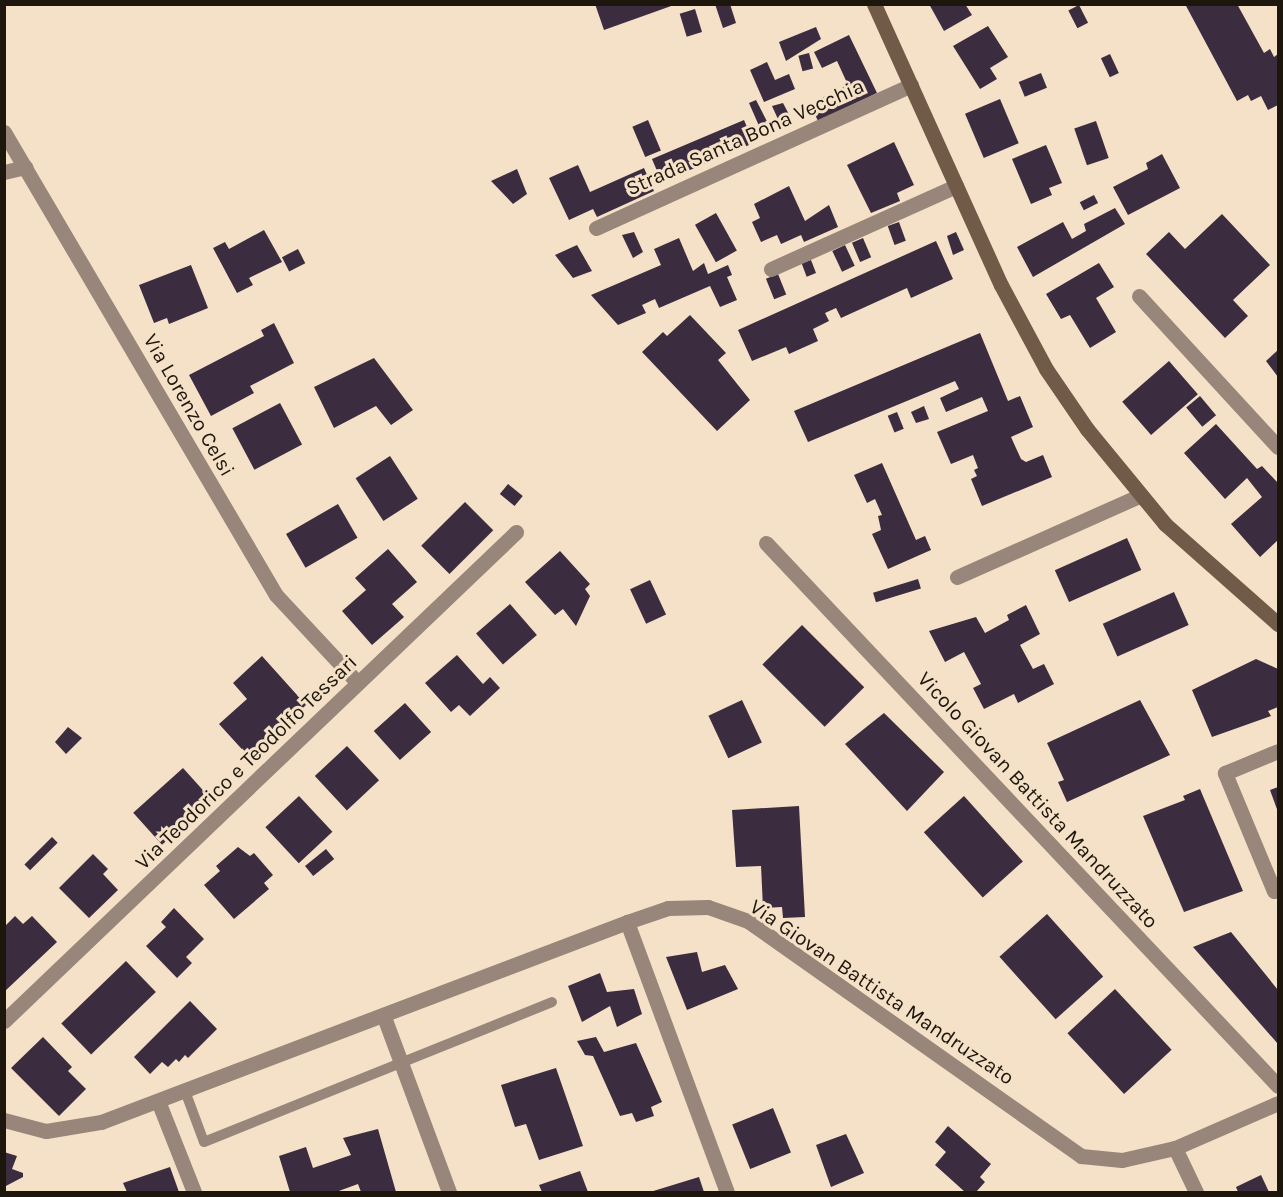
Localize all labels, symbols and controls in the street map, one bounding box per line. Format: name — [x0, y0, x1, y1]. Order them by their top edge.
street label: Strada Santa Bona Vecchia — [622, 73, 868, 201]
street label: Via Lorenzo Celsi — [138, 329, 240, 481]
street label: Via Teodorico e Teodolfo Tessari — [130, 649, 362, 875]
street label: Vicolo Giovan Battista Mandruzzato — [912, 667, 1164, 933]
street label: Via Giovan Battista Mandruzzato — [745, 894, 1019, 1090]

